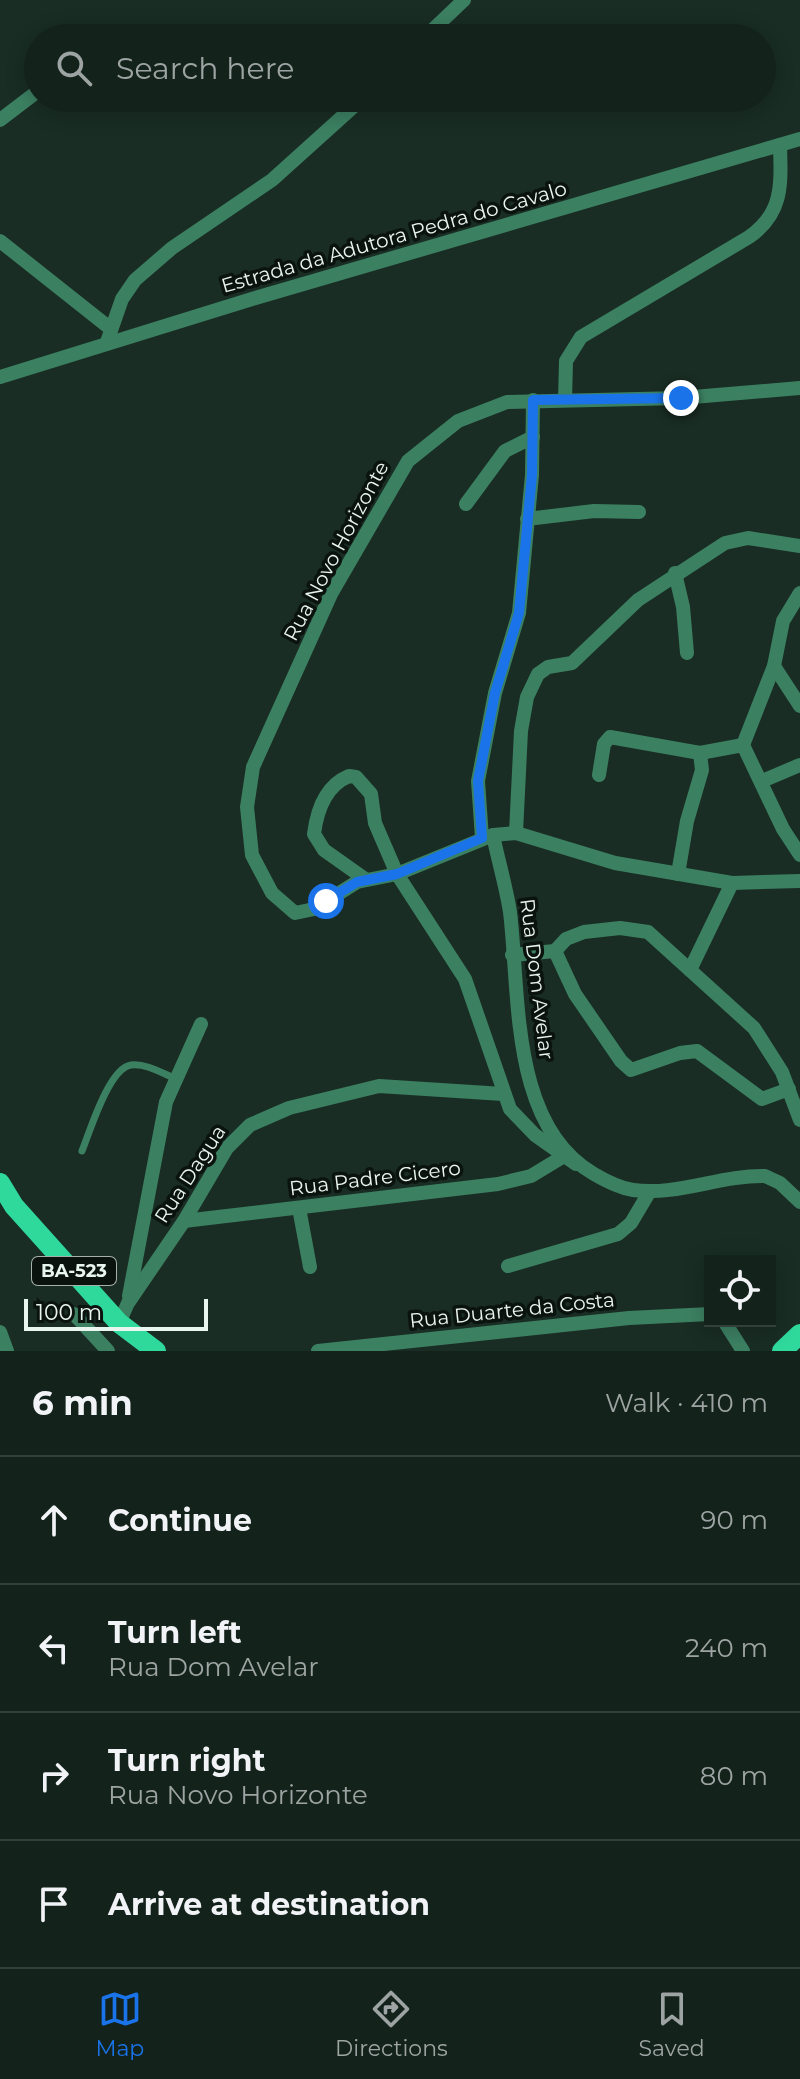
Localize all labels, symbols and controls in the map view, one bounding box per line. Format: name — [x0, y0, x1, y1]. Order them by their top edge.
search box — [24, 24, 776, 112]
icon: search — [52, 46, 96, 90]
text: Search here — [116, 50, 294, 87]
street label: Estrada da Adutora Pedra do Cavalo — [219, 176, 569, 298]
route end — [663, 380, 699, 416]
street label: Rua Novo Horizonte — [279, 457, 393, 645]
route start — [308, 883, 344, 919]
street label: Rua Dom Avelar — [515, 897, 559, 1061]
street label: Rua Dagua — [149, 1120, 231, 1228]
street label: Rua Padre Cicero — [288, 1156, 462, 1200]
map controls — [704, 1255, 776, 1327]
button: locate — [704, 1255, 776, 1327]
road number: BA-523 — [32, 1257, 116, 1285]
street label: Rua Duarte da Costa — [408, 1287, 616, 1333]
scale bar — [24, 1295, 208, 1331]
text: 100 m — [36, 1299, 102, 1326]
text: 6 min — [32, 1382, 133, 1424]
text: Walk · 410 m — [605, 1387, 768, 1419]
icon: ahead — [32, 1498, 76, 1542]
text: Continue — [108, 1502, 252, 1539]
text: 90 m — [701, 1504, 768, 1536]
text: Turn left — [108, 1614, 241, 1651]
icon: left — [32, 1626, 76, 1670]
text: 240 m — [685, 1632, 768, 1664]
text: Rua Dom Avelar — [108, 1651, 319, 1683]
text: Turn right — [108, 1742, 265, 1779]
icon: right — [32, 1754, 76, 1798]
text: 80 m — [700, 1760, 768, 1792]
text: Rua Novo Horizonte — [108, 1779, 368, 1811]
icon: arrive — [32, 1882, 76, 1926]
text: Arrive at destination — [108, 1886, 430, 1923]
tab: Map — [95, 1987, 144, 2062]
tab: Directions — [335, 1987, 448, 2062]
tab: Saved — [639, 1987, 705, 2062]

